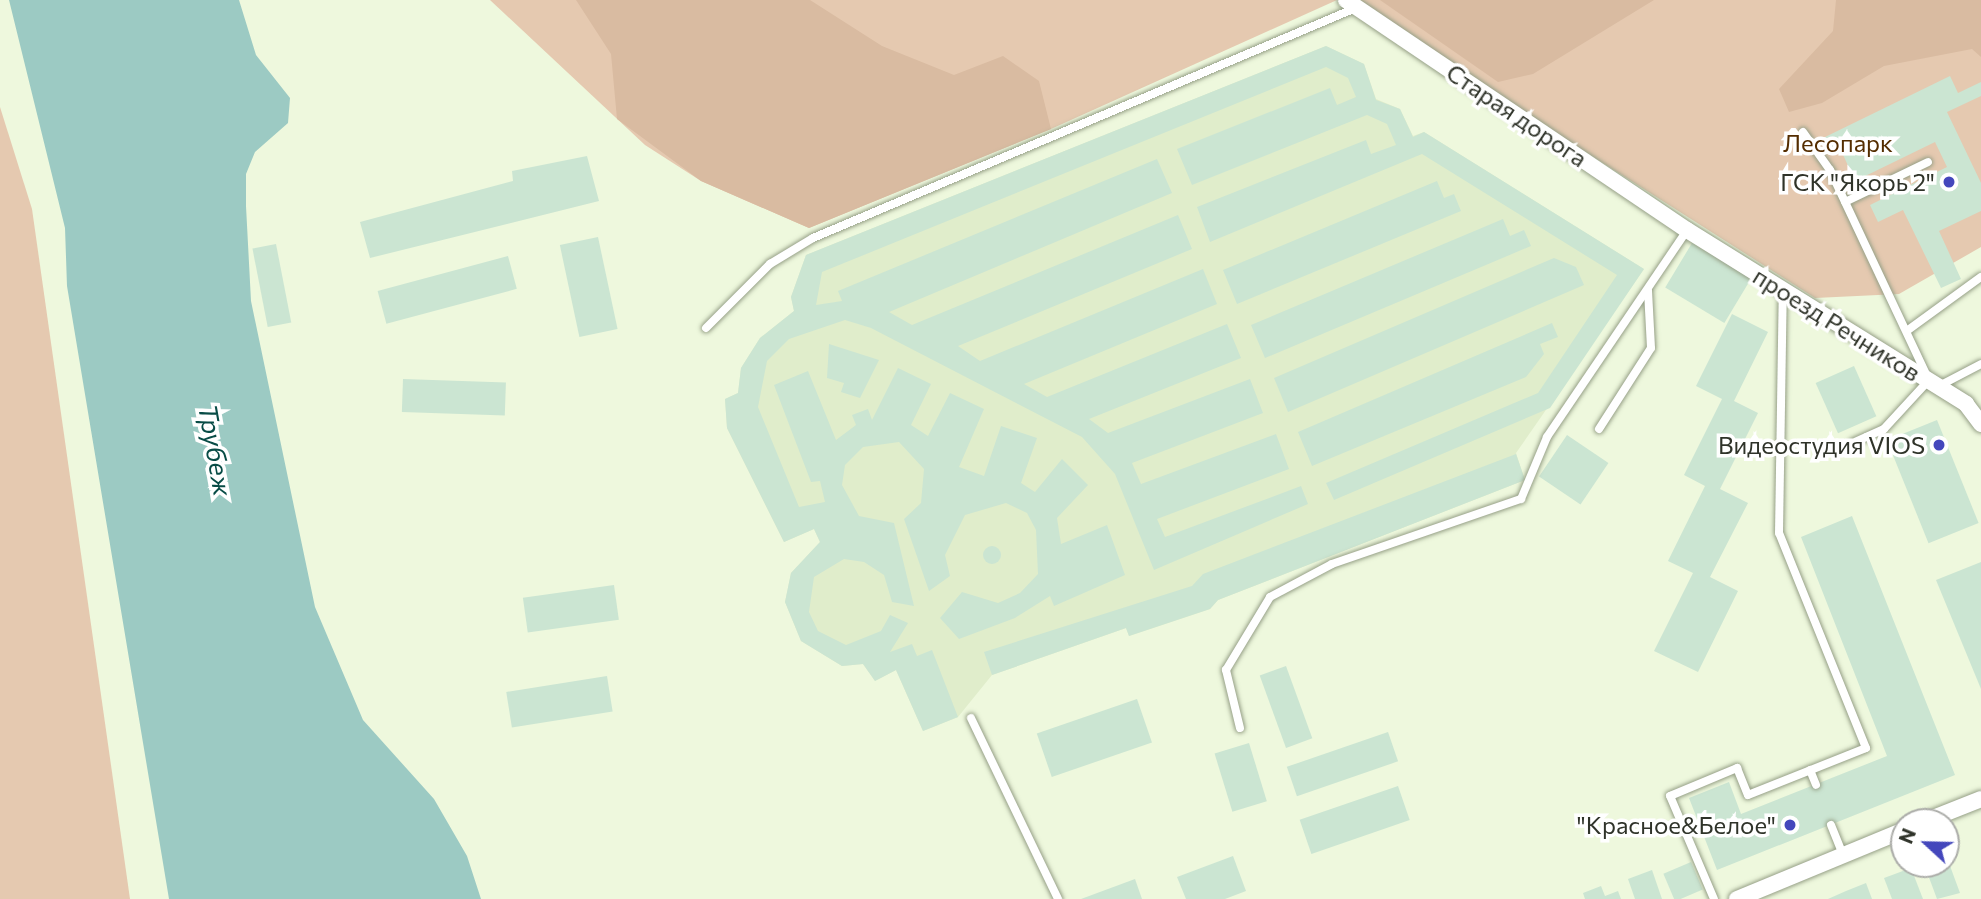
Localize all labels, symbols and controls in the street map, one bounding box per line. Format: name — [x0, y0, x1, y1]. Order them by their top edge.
street label: Старая дорога — [1441, 57, 1593, 173]
park label: Лесопарк — [1783, 129, 1893, 157]
place label: ГСК "Якорь 2" — [1780, 168, 1935, 196]
marker: ГСК "Якорь 2" — [1941, 174, 1957, 190]
street label: проезд Речников — [1748, 261, 1926, 387]
water label: Трубеж — [193, 402, 239, 498]
place label: Видеостудия VIOS — [1718, 431, 1925, 459]
marker: Видеостудия VIOS — [1931, 437, 1947, 453]
north arrow — [1890, 808, 1960, 878]
place label: "Красное&Белое" — [1577, 811, 1776, 839]
marker: "Красное&Белое" — [1782, 817, 1798, 833]
text: N — [1894, 825, 1920, 847]

